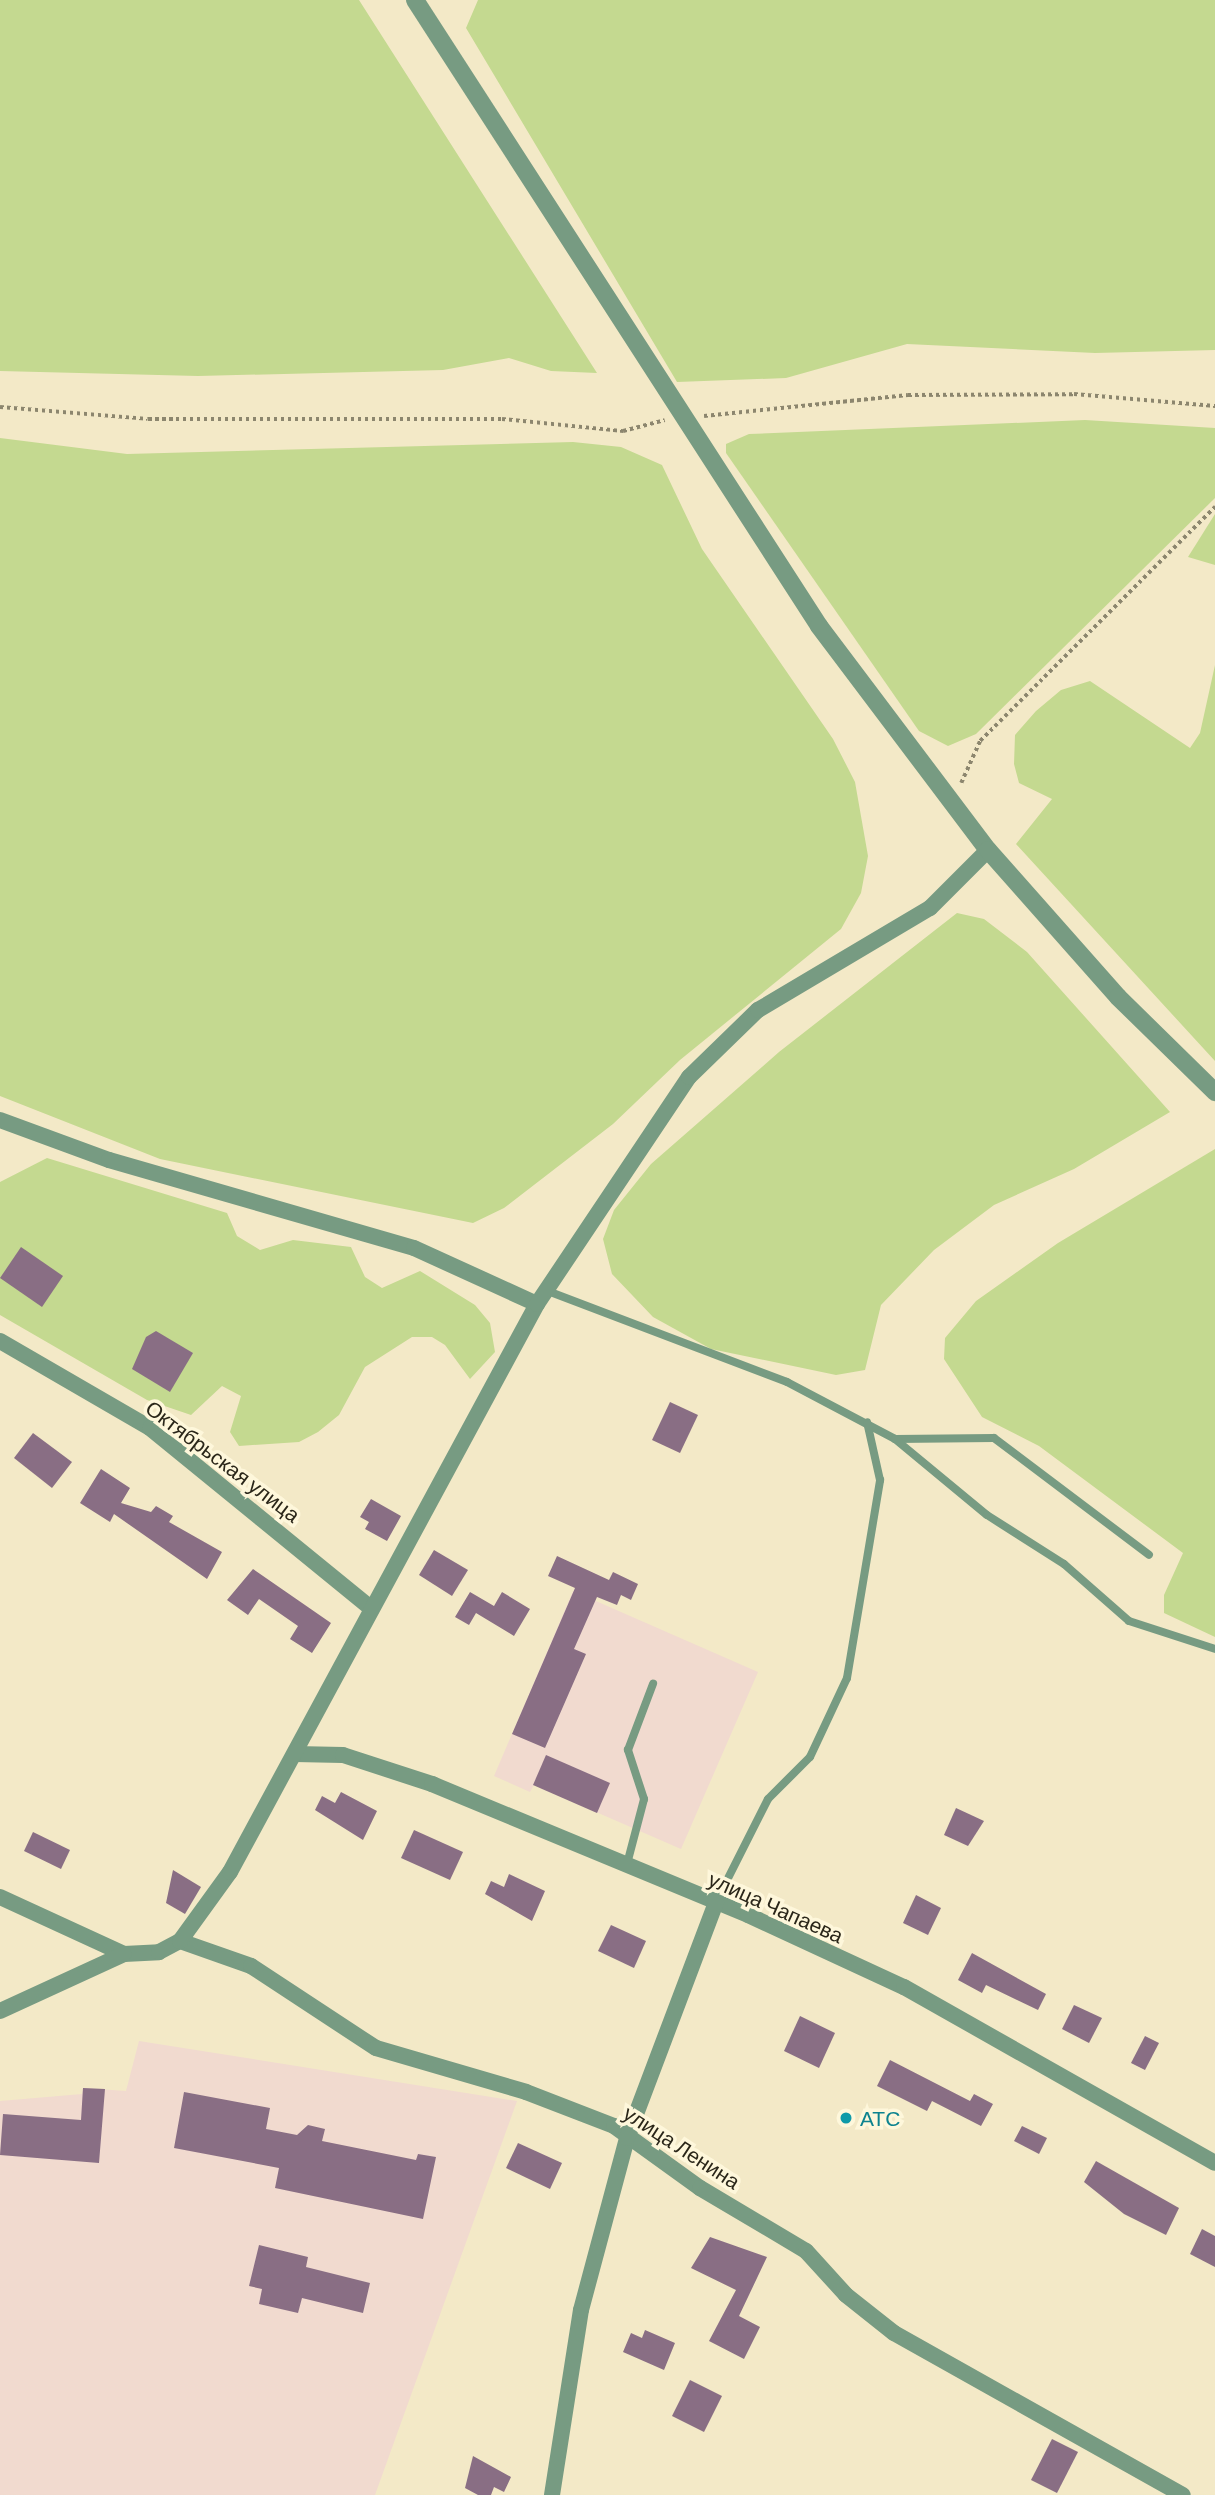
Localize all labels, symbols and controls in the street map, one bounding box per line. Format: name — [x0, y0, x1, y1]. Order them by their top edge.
street label: Октябрьская улица — [141, 1395, 305, 1527]
street label: улица Чапаева — [705, 1866, 847, 1948]
street label: улица Ленина — [619, 2100, 745, 2194]
place label: АТС — [860, 2105, 900, 2131]
marker: АТС — [838, 2110, 854, 2126]

